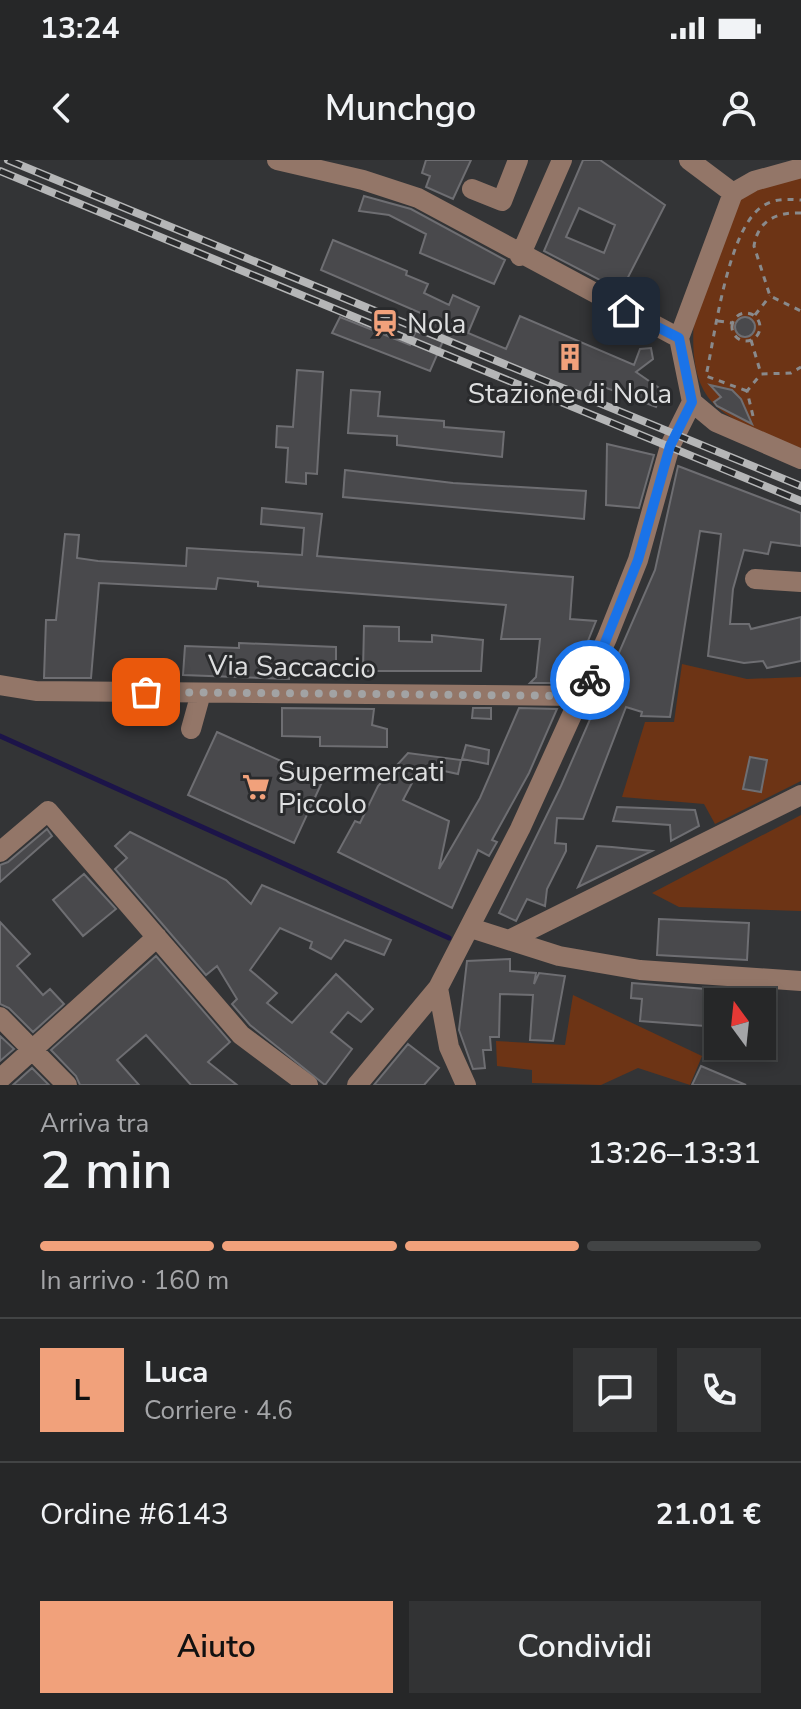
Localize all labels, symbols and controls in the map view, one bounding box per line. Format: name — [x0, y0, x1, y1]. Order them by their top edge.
text: 13:24 — [40, 8, 119, 49]
text: Munchgo — [325, 84, 476, 133]
icon: back — [40, 86, 84, 130]
icon: person — [717, 86, 761, 130]
pin — [592, 277, 660, 345]
icon: home — [604, 289, 648, 333]
place label: Nola — [407, 305, 466, 343]
station icon: Nola — [370, 308, 400, 338]
building icon: Stazione di Nola — [555, 342, 585, 372]
place label: Stazione di Nola — [468, 375, 672, 413]
courier — [550, 640, 630, 720]
street label: Via Saccaccio — [207, 647, 376, 687]
pin — [112, 658, 180, 726]
icon: bike — [568, 658, 612, 702]
icon: bag — [124, 670, 168, 714]
place label: Supermercati Piccolo — [278, 753, 445, 823]
supermarket icon: Supermercati Piccolo — [241, 772, 271, 802]
north arrow — [704, 988, 776, 1060]
map controls — [704, 988, 776, 1060]
text: Arriva tra — [40, 1106, 149, 1141]
text: 13:26–13:31 — [588, 1133, 761, 1174]
text: 2 min — [40, 1135, 173, 1206]
text: In arrivo · 160 m — [40, 1263, 229, 1298]
button: chat — [573, 1348, 657, 1432]
button: phone — [677, 1348, 761, 1432]
text: Luca — [144, 1352, 208, 1393]
text: L — [74, 1370, 90, 1411]
text: Corriere · 4.6 — [144, 1393, 293, 1428]
text: Ordine #6143 — [40, 1494, 229, 1535]
text: 21.01 € — [655, 1494, 761, 1535]
button: Aiuto — [40, 1601, 393, 1693]
button: Condividi — [409, 1601, 761, 1693]

